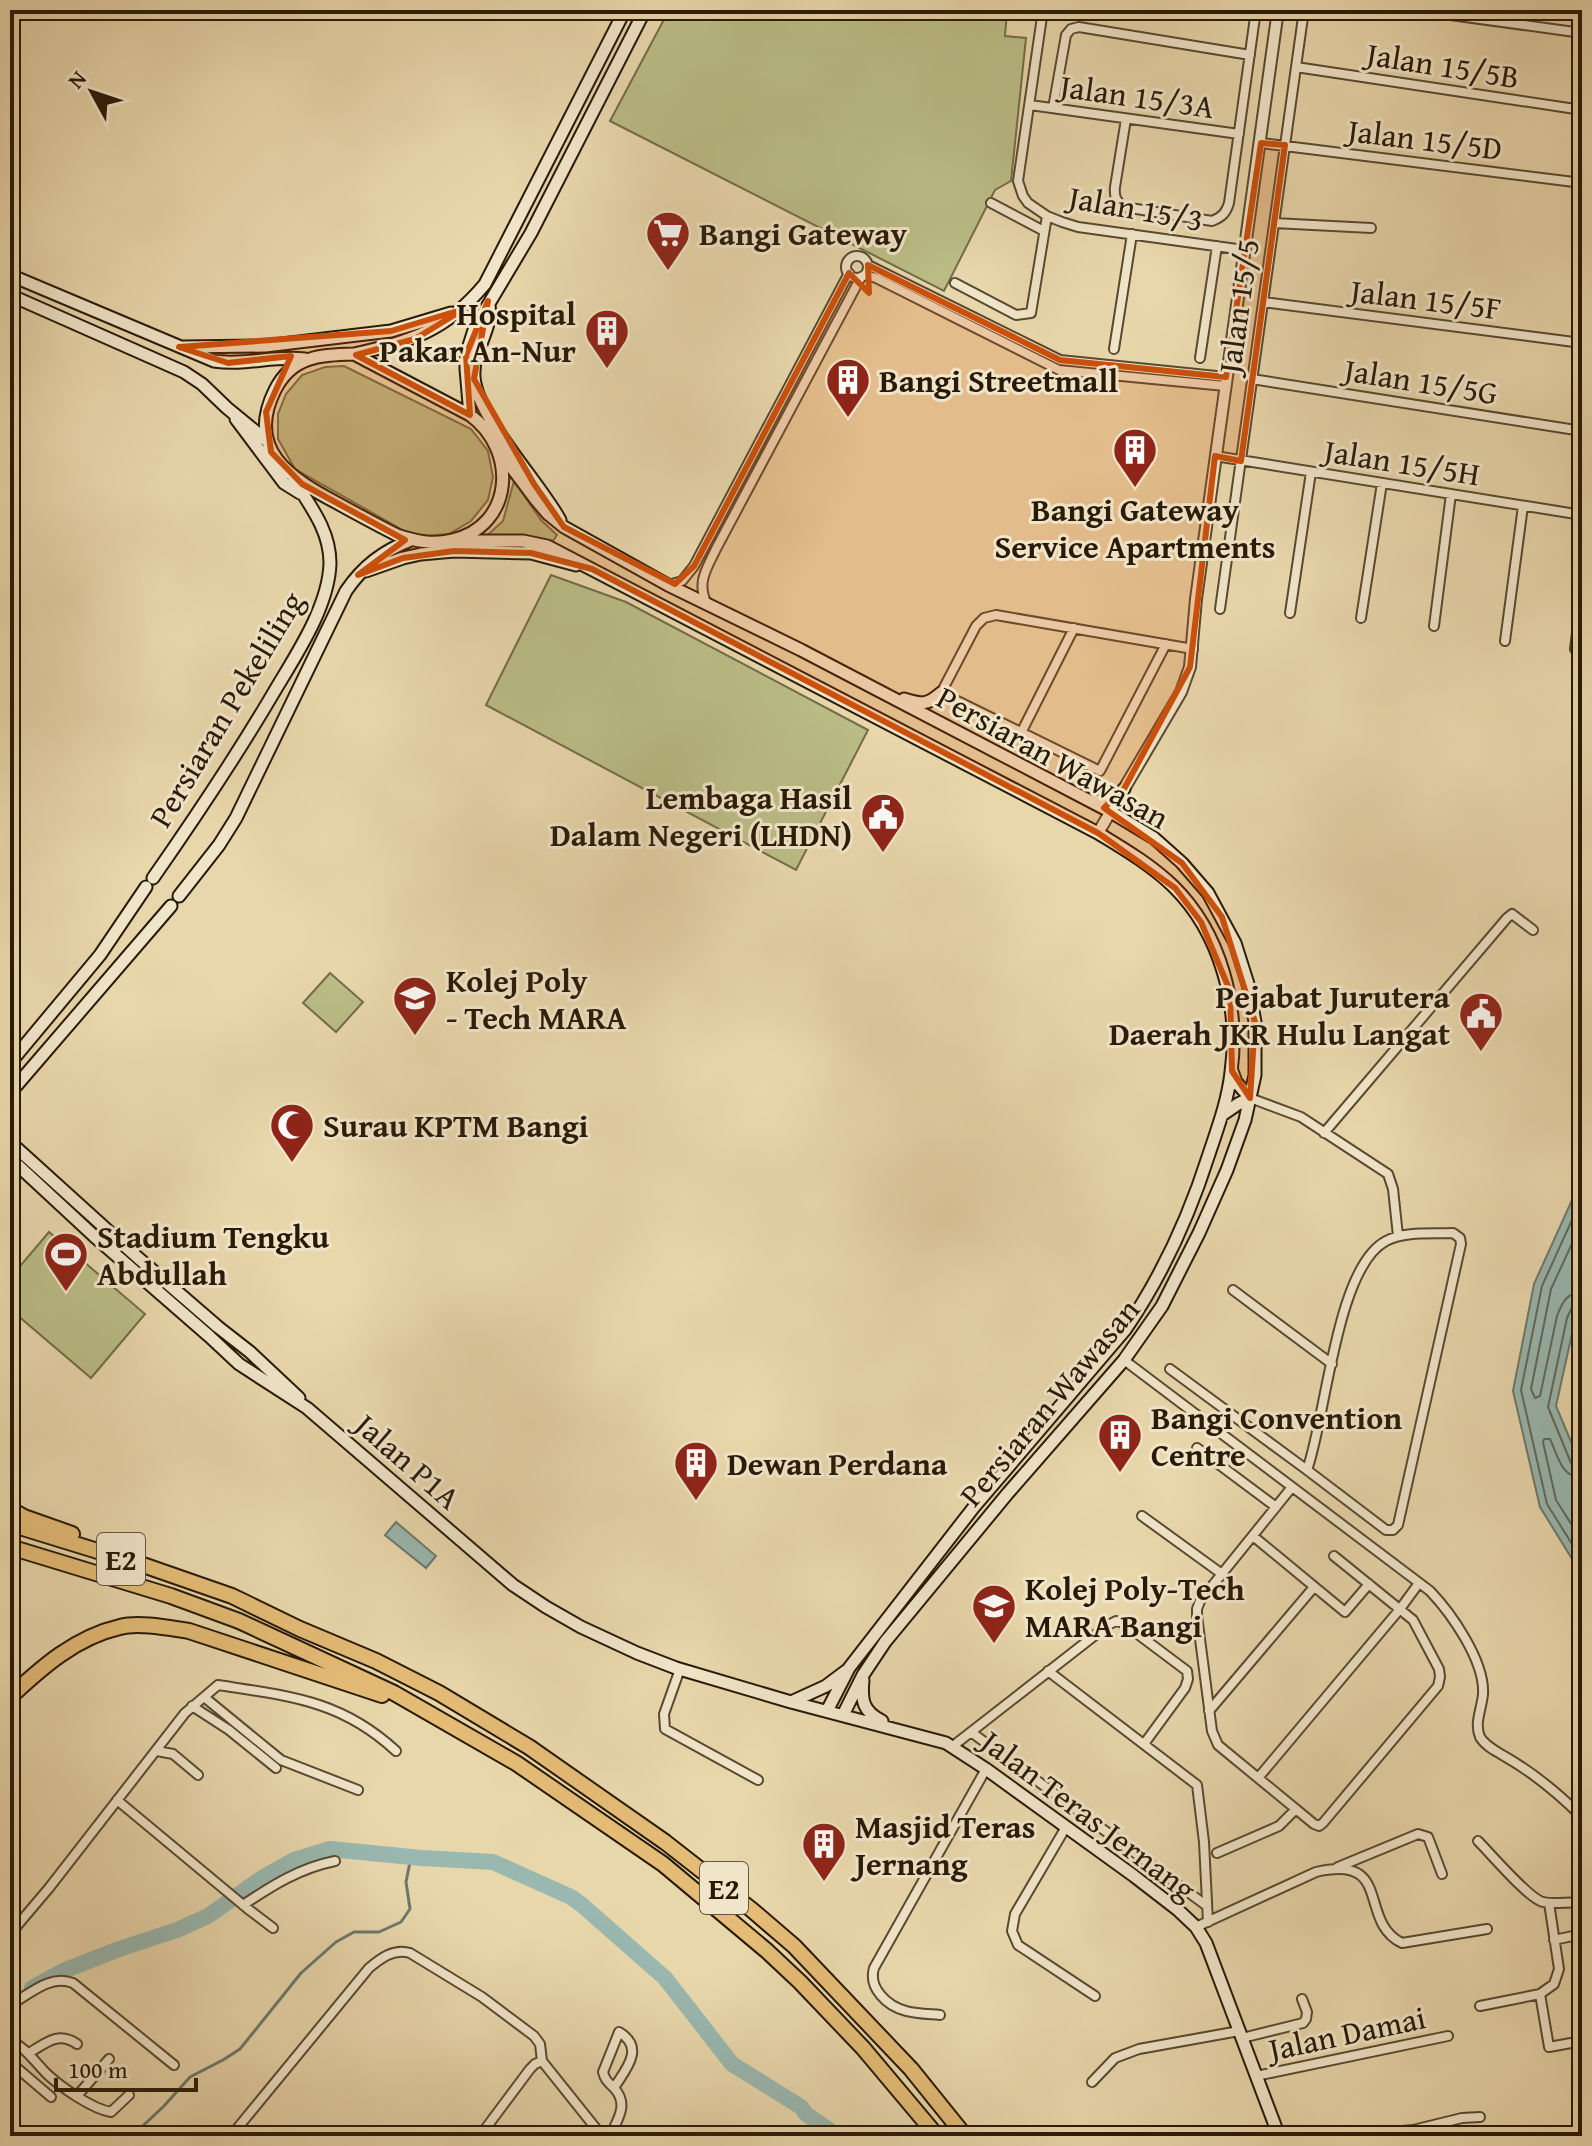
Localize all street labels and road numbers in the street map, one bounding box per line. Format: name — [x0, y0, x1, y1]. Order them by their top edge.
street label: Jalan 15/5B — [1359, 29, 1523, 100]
street label: Jalan 15/3A — [1053, 61, 1218, 130]
street label: Jalan 15/5D — [1341, 106, 1505, 172]
street label: Jalan 15/3 — [1061, 172, 1207, 243]
street label: Jalan 15/5 — [1205, 236, 1271, 380]
street label: Jalan 15/5F — [1344, 266, 1504, 332]
street label: Jalan 15/5G — [1337, 345, 1501, 416]
street label: Jalan 15/5H — [1317, 426, 1483, 497]
street label: Persiaran Pekeliling — [137, 582, 315, 836]
street label: Persiaran Wawasan — [928, 674, 1178, 840]
street label: Persiaran Wawasan — [948, 1288, 1150, 1516]
street label: Jalan P1A — [342, 1399, 472, 1521]
road number: E2 — [97, 1533, 145, 1585]
street label: Jalan Teras Jernang — [968, 1716, 1207, 1912]
road number: E2 — [700, 1862, 748, 1914]
street label: Jalan Damai — [1260, 1993, 1430, 2073]

